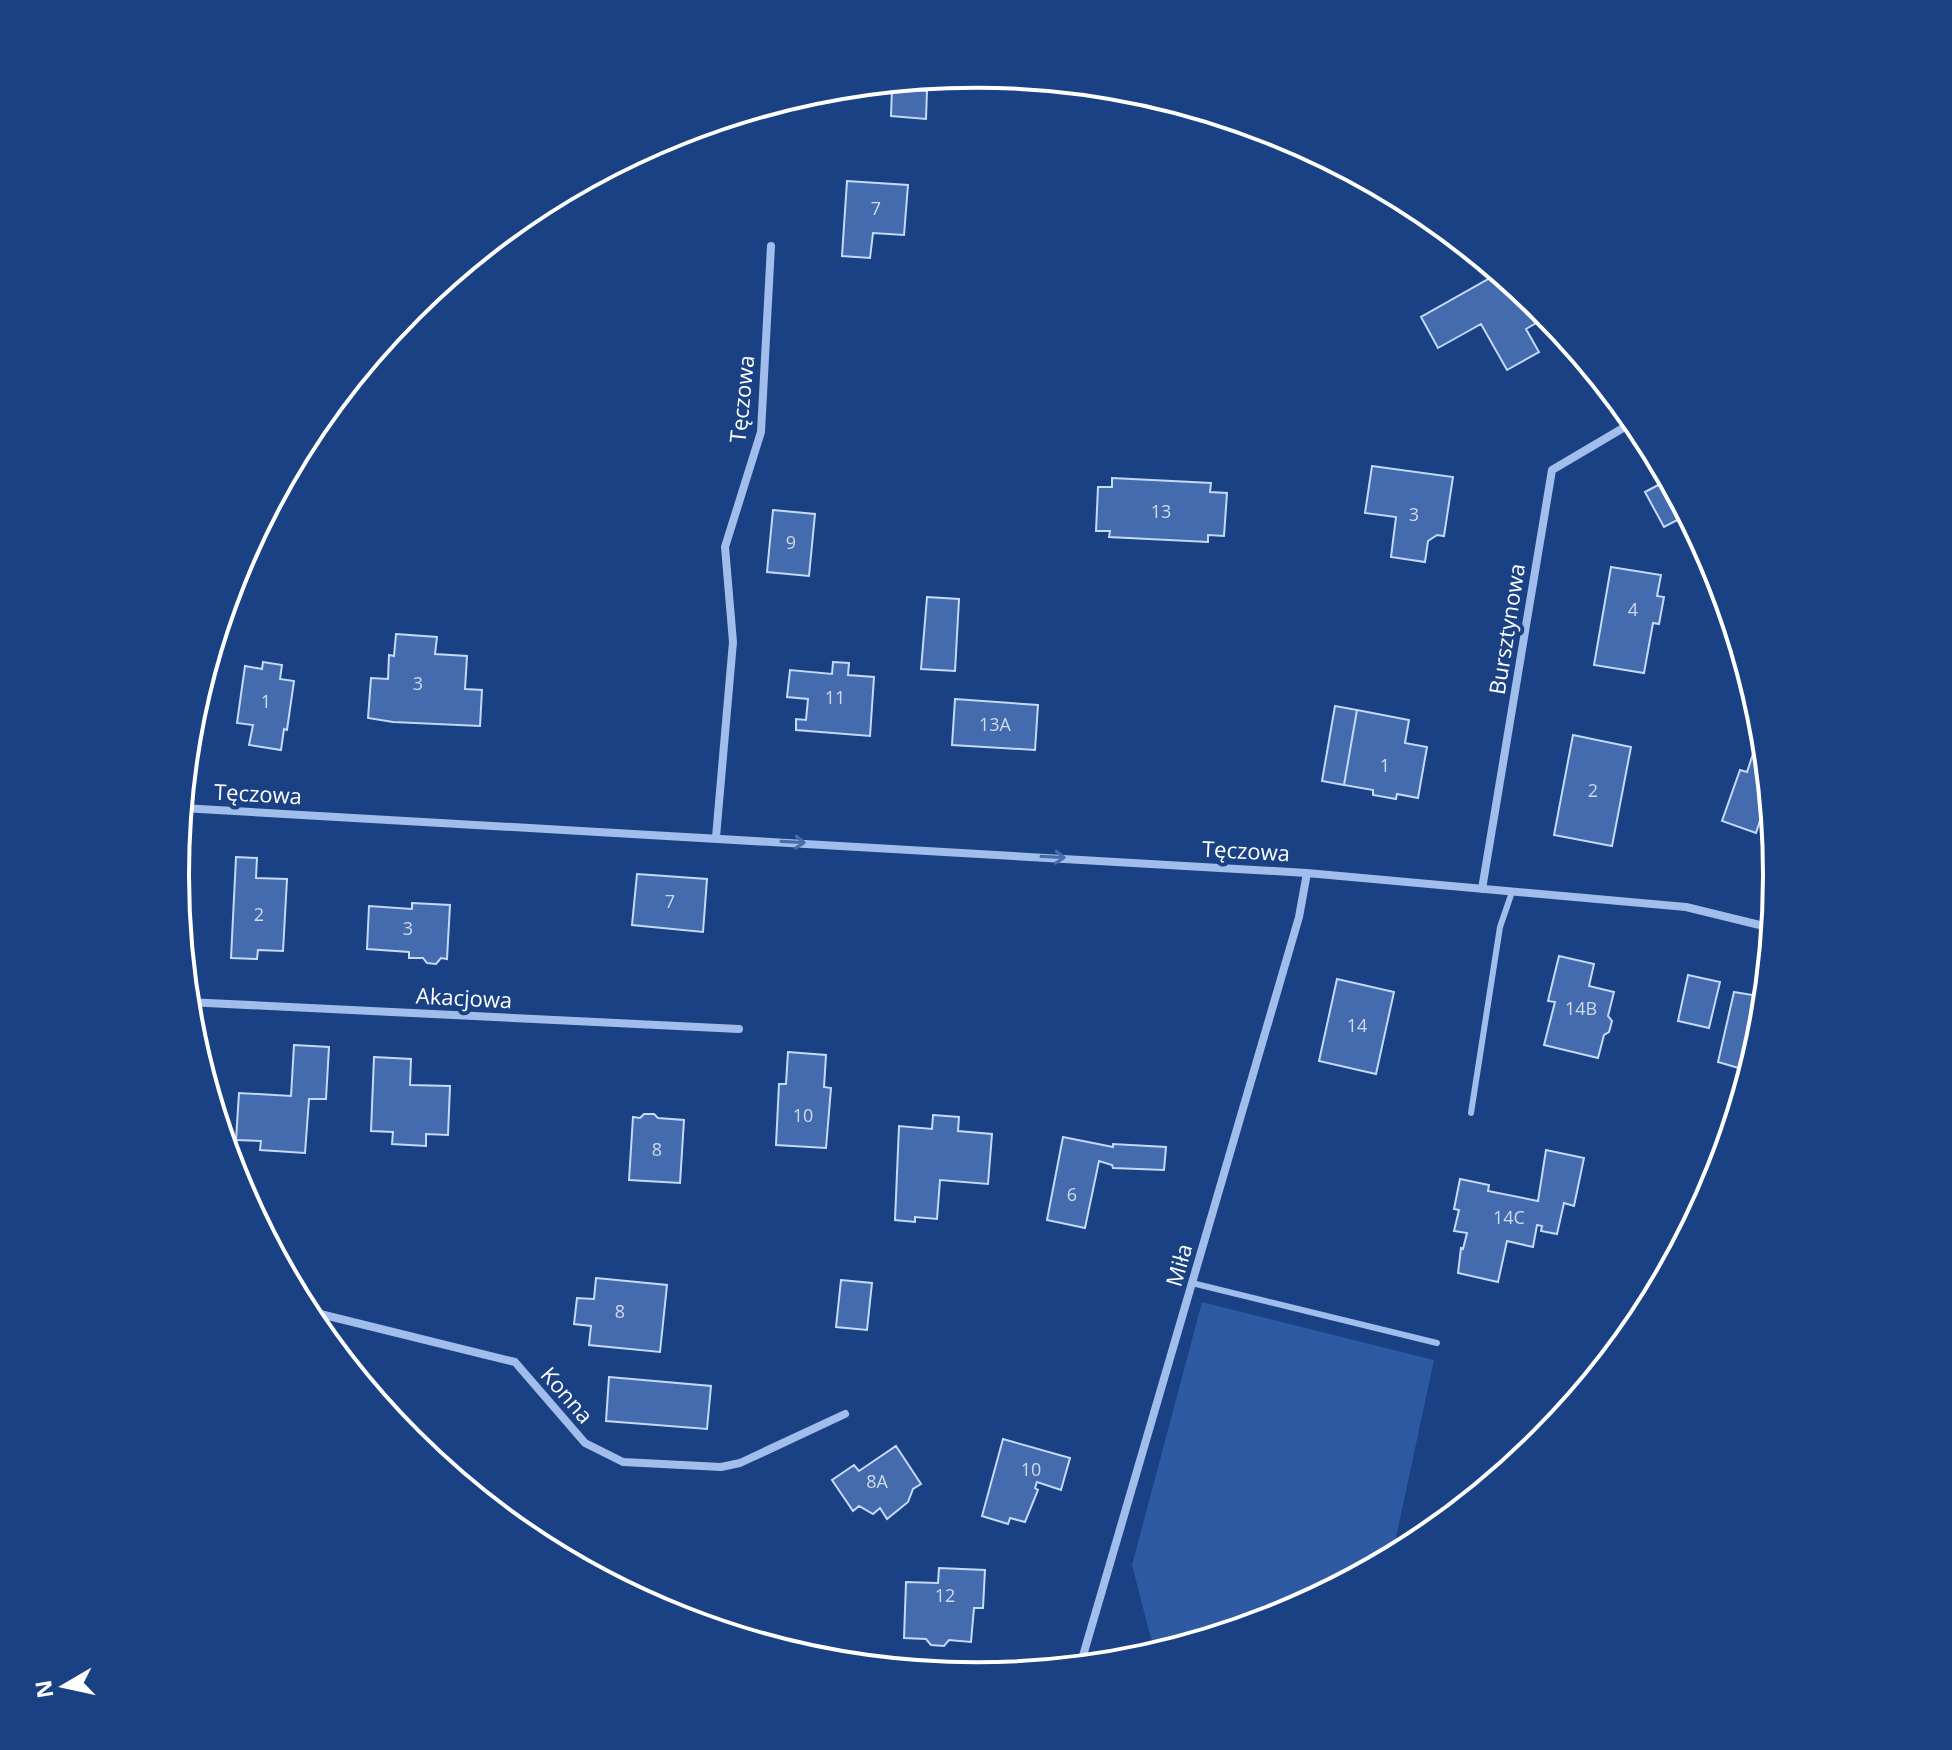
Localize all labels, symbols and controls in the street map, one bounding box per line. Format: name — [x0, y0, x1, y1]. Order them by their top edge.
house number: 7 — [871, 196, 881, 220]
street label: Tęczowa — [721, 354, 761, 444]
house number: 13 — [1151, 499, 1171, 523]
house number: 3 — [1409, 502, 1419, 526]
house number: 9 — [786, 530, 796, 554]
street label: Bursztynowa — [1481, 561, 1531, 697]
house number: 4 — [1628, 597, 1638, 621]
house number: 3 — [413, 671, 423, 695]
house number: 11 — [825, 685, 845, 709]
house number: 1 — [261, 689, 271, 713]
house number: 13A — [979, 712, 1012, 736]
house number: 1 — [1380, 753, 1390, 777]
street label: Tęczowa — [213, 776, 303, 810]
house number: 2 — [1588, 778, 1598, 802]
street label: Tęczowa — [1201, 833, 1291, 867]
one-way arrow — [779, 835, 806, 850]
one-way arrow — [1039, 850, 1066, 865]
house number: 7 — [665, 889, 675, 913]
house number: 2 — [254, 902, 264, 926]
house number: 3 — [403, 916, 413, 940]
street label: Akacjowa — [415, 980, 513, 1015]
house number: 14B — [1565, 996, 1597, 1020]
house number: 14 — [1347, 1013, 1367, 1037]
house number: 10 — [793, 1103, 813, 1127]
house number: 8 — [652, 1137, 662, 1161]
house number: 6 — [1067, 1182, 1077, 1206]
house number: 14C — [1493, 1205, 1525, 1229]
street label: Miła — [1158, 1240, 1198, 1290]
house number: 8 — [615, 1299, 625, 1323]
street label: Konna — [535, 1360, 601, 1429]
house number: 10 — [1021, 1457, 1041, 1481]
house number: 8A — [866, 1469, 888, 1493]
house number: 12 — [935, 1583, 955, 1607]
north arrow — [24, 1646, 104, 1726]
text: N — [27, 1678, 59, 1700]

